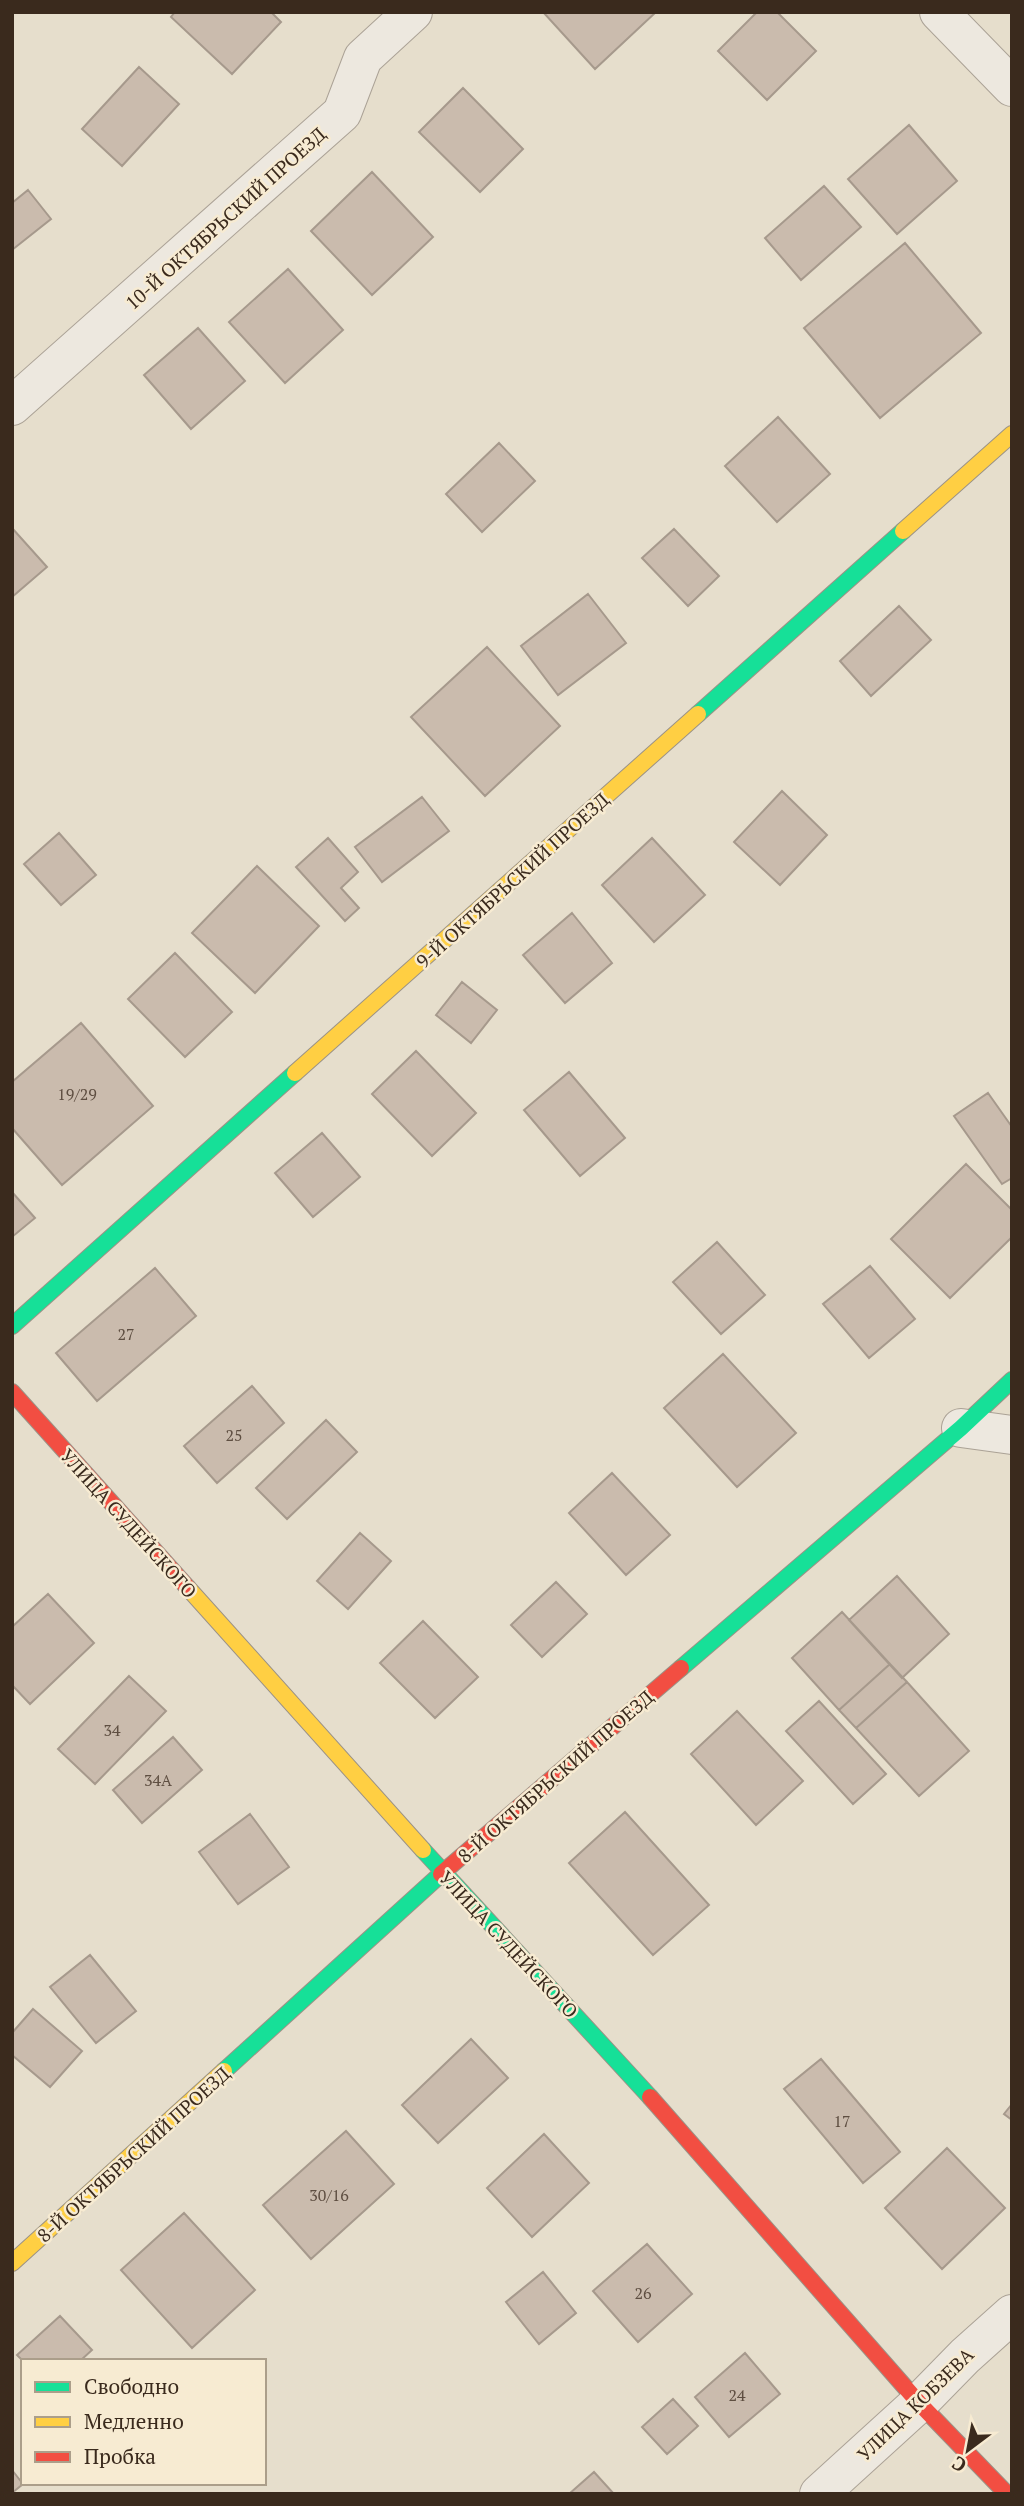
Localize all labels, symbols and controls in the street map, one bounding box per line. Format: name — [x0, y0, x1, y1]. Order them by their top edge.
street label: 10-Й ОКТЯБРЬСКИЙ ПРОЕЗД — [120, 121, 330, 315]
street label: 9-Й ОКТЯБРЬСКИЙ ПРОЕЗД — [410, 787, 614, 973]
house number: 19/29 — [57, 1083, 97, 1105]
house number: 27 — [117, 1323, 135, 1345]
house number: 25 — [225, 1424, 243, 1446]
street label: УЛИЦА СУДЕЙСКОГО — [55, 1443, 203, 1603]
street label: 8-Й ОКТЯБРЬСКИЙ ПРОЕЗД — [452, 1684, 658, 1868]
house number: 34 — [103, 1719, 121, 1741]
house number: 34А — [144, 1769, 172, 1791]
street label: УЛИЦА СУДЕЙСКОГО — [434, 1865, 584, 2023]
street label: 8-Й ОКТЯБРЬСКИЙ ПРОЕЗД — [31, 2061, 235, 2247]
house number: 17 — [833, 2110, 851, 2132]
house number: 30/16 — [309, 2184, 349, 2206]
house number: 26 — [634, 2282, 652, 2304]
street label: УЛИЦА КОБЗЕВА — [851, 2342, 979, 2466]
legend — [21, 2359, 266, 2485]
text: Свободно — [84, 2372, 179, 2400]
house number: 24 — [728, 2384, 746, 2406]
text: Медленно — [84, 2407, 184, 2435]
north arrow — [933, 2415, 1003, 2485]
text: Пробка — [84, 2442, 156, 2470]
text: С — [947, 2451, 971, 2479]

